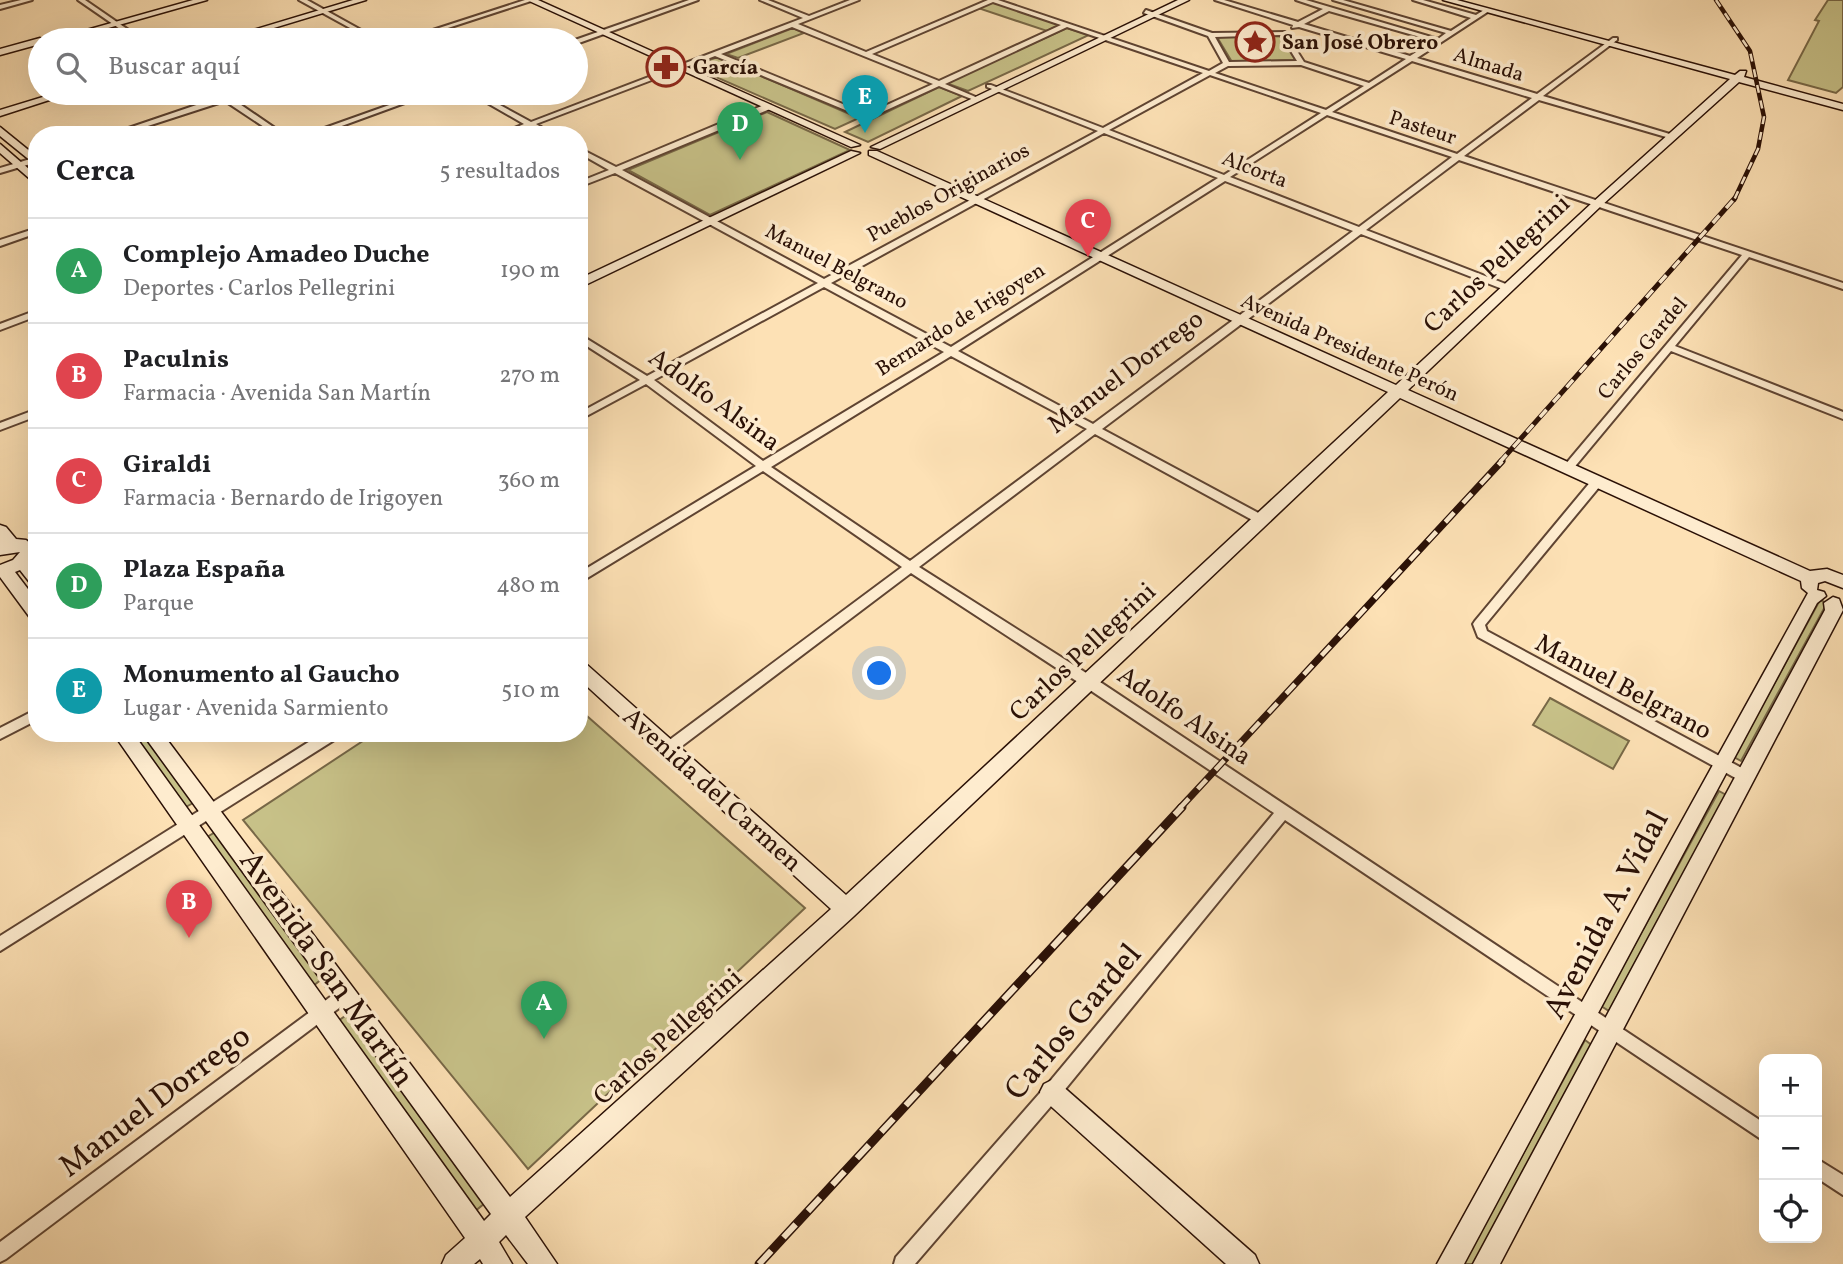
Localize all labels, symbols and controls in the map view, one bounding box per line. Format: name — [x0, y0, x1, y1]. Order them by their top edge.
place icon: San José Obrero — [1234, 21, 1276, 63]
search box — [28, 28, 588, 105]
place label: San José Obrero — [1282, 29, 1438, 58]
street label: Almada — [1450, 41, 1527, 90]
pharmacy icon: García — [645, 46, 687, 88]
icon: search — [52, 48, 90, 86]
text: Buscar aquí — [108, 49, 240, 85]
place label: García — [693, 54, 758, 83]
pin: E — [842, 75, 888, 133]
pin: D — [717, 102, 763, 160]
street label: Pasteur — [1385, 104, 1460, 153]
street label: Pueblos Originarios — [862, 137, 1035, 250]
street label: Alcorta — [1217, 145, 1292, 196]
text: Cerca — [56, 151, 135, 193]
text: 5 resultados — [440, 156, 560, 188]
street label: Carlos Pellegrini — [1416, 187, 1579, 342]
pin: C — [1065, 199, 1111, 257]
street label: Manuel Belgrano — [760, 217, 913, 317]
text: Complejo Amadeo Duche — [123, 237, 430, 273]
text: A — [71, 255, 87, 287]
text: 190 m — [500, 255, 560, 287]
street label: Bernardo de Irigoyen — [871, 256, 1051, 384]
text: Deportes · Carlos Pellegrini — [123, 273, 395, 305]
street label: Avenida Presidente Perón — [1236, 287, 1463, 410]
street label: Carlos Gardel — [1591, 291, 1695, 407]
street label: Manuel Dorrego — [1041, 302, 1212, 443]
street label: Adolfo Alsina — [640, 340, 787, 461]
text: Paculnis — [123, 342, 229, 378]
text: B — [71, 360, 87, 392]
text: 270 m — [499, 360, 560, 392]
text: Farmacia · Avenida San Martín — [123, 378, 431, 410]
text: Giraldi — [123, 447, 211, 483]
text: C — [72, 465, 86, 497]
text: 360 m — [498, 465, 560, 497]
text: Farmacia · Bernardo de Irigoyen — [123, 483, 443, 515]
text: Plaza España — [123, 552, 285, 588]
text: D — [71, 570, 87, 602]
text: 480 m — [496, 570, 560, 602]
street label: Carlos Pellegrini — [1002, 575, 1165, 730]
text: Parque — [123, 588, 194, 620]
street label: Manuel Belgrano — [1528, 626, 1718, 750]
your location — [862, 656, 896, 690]
text: Monumento al Gaucho — [123, 657, 400, 693]
street label: Adolfo Alsina — [1109, 658, 1258, 775]
text: E — [72, 675, 86, 707]
text: 510 m — [501, 675, 560, 707]
text: Lugar · Avenida Sarmiento — [123, 693, 389, 725]
street label: Avenida del Carmen — [614, 700, 809, 881]
street label: Avenida A. Vidal — [1534, 803, 1681, 1028]
street label: Avenida San Martín — [227, 843, 424, 1097]
pin: B — [166, 880, 212, 938]
street label: Carlos Gardel — [996, 935, 1153, 1111]
street label: Carlos Pellegrini — [586, 961, 751, 1114]
pin: A — [521, 981, 567, 1039]
street label: Manuel Dorrego — [51, 1016, 261, 1189]
map controls — [1759, 1054, 1822, 1243]
button: + — [1759, 1054, 1822, 1117]
button: − — [1759, 1117, 1822, 1180]
button: locate — [1759, 1180, 1822, 1243]

